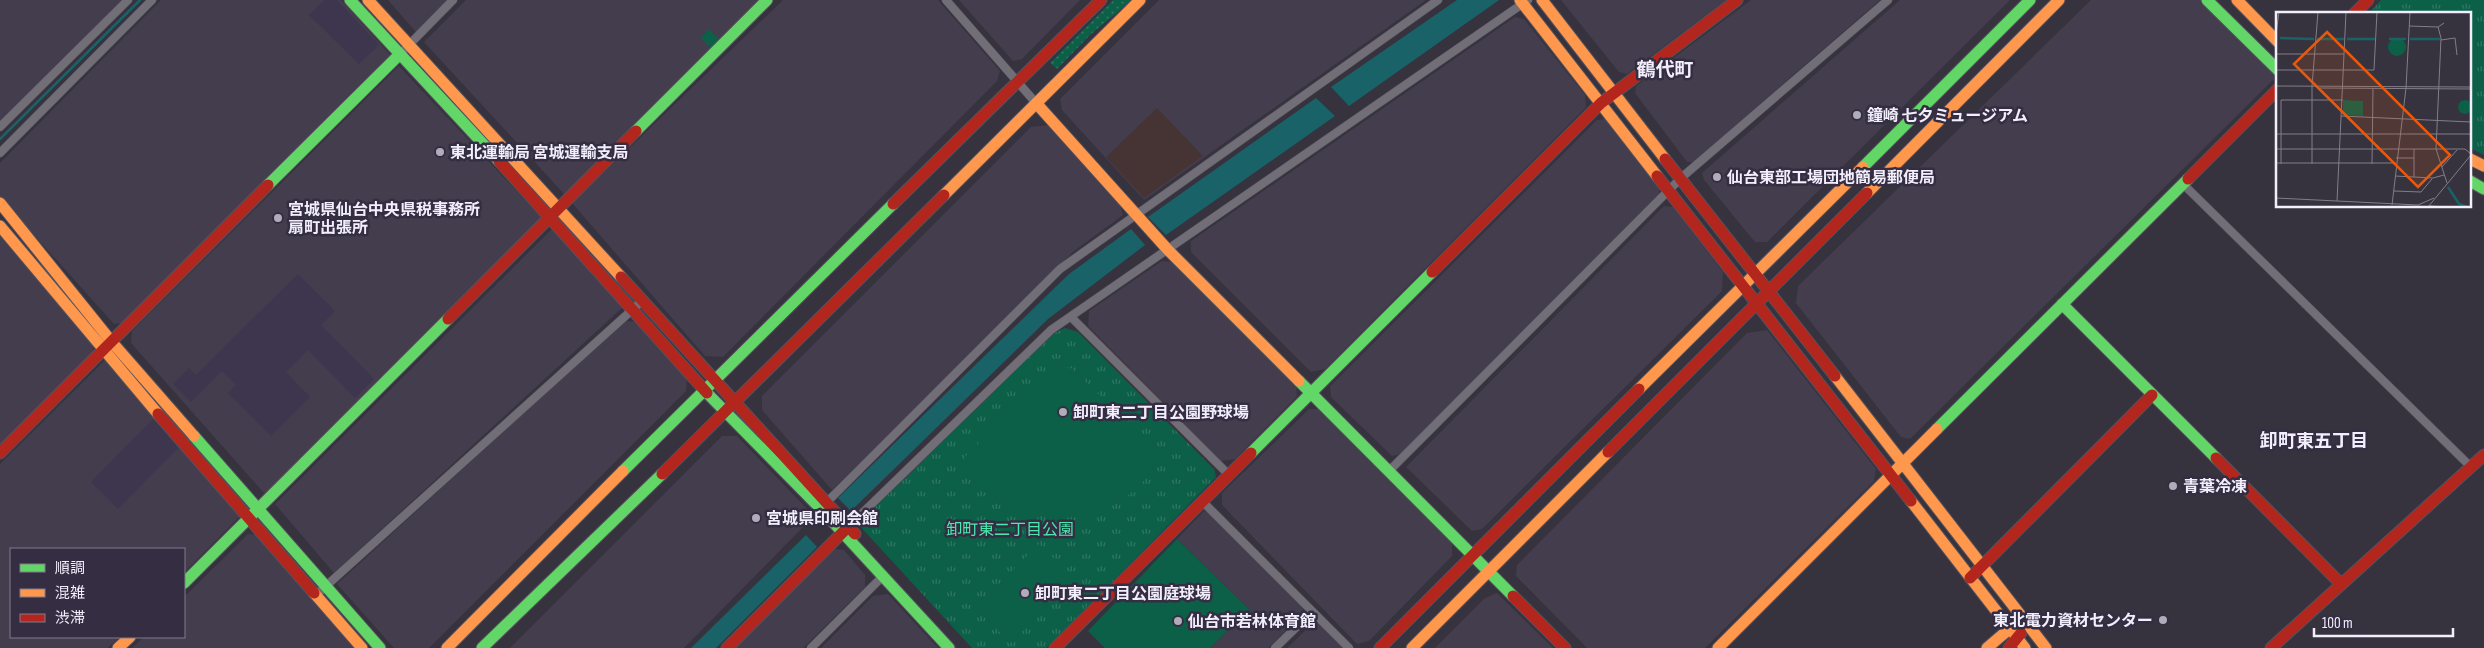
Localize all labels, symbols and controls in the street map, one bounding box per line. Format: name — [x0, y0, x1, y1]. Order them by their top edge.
inset map — [2276, 12, 2472, 208]
district label: 鶴代町 — [1636, 59, 1694, 82]
place label: 鐘崎 七夕ミュージアム — [1867, 106, 2028, 126]
marker: 鐘崎 七夕ミュージアム — [1851, 109, 1863, 121]
place label: 東北運輸局 宮城運輸支局 — [450, 143, 629, 163]
marker: 東北運輸局 宮城運輸支局 — [434, 146, 446, 158]
place label: 仙台東部工場団地簡易郵便局 — [1726, 169, 1935, 188]
marker: 仙台東部工場団地簡易郵便局 — [1711, 171, 1723, 183]
place label: 宮城県仙台中央県税事務所 扇町出張所 — [288, 200, 480, 238]
marker: 宮城県仙台中央県税事務所 扇町出張所 — [272, 212, 284, 224]
place label: 卸町東二丁目公園野球場 — [1073, 404, 1249, 423]
marker: 卸町東二丁目公園野球場 — [1057, 406, 1069, 418]
district label: 卸町東五丁目 — [2260, 430, 2368, 452]
place label: 青葉冷凍 — [2183, 478, 2247, 497]
marker: 青葉冷凍 — [2167, 480, 2179, 492]
place label: 宮城県印刷会館 — [766, 509, 878, 529]
marker: 宮城県印刷会館 — [750, 512, 762, 524]
park label: 卸町東二丁目公園 — [946, 520, 1074, 540]
legend — [10, 548, 185, 638]
text: 順調 — [55, 559, 85, 578]
text: 混雑 — [55, 584, 85, 603]
place label: 卸町東二丁目公園庭球場 — [1035, 585, 1211, 604]
marker: 卸町東二丁目公園庭球場 — [1019, 587, 1031, 599]
scale bar — [2314, 606, 2453, 638]
text: 渋滞 — [55, 609, 85, 628]
place label: 東北電力資材センター — [1993, 611, 2153, 631]
place label: 仙台市若林体育館 — [1187, 613, 1316, 632]
marker: 東北電力資材センター — [2157, 614, 2169, 626]
text: 100 m — [2322, 614, 2353, 633]
marker: 仙台市若林体育館 — [1172, 615, 1184, 627]

